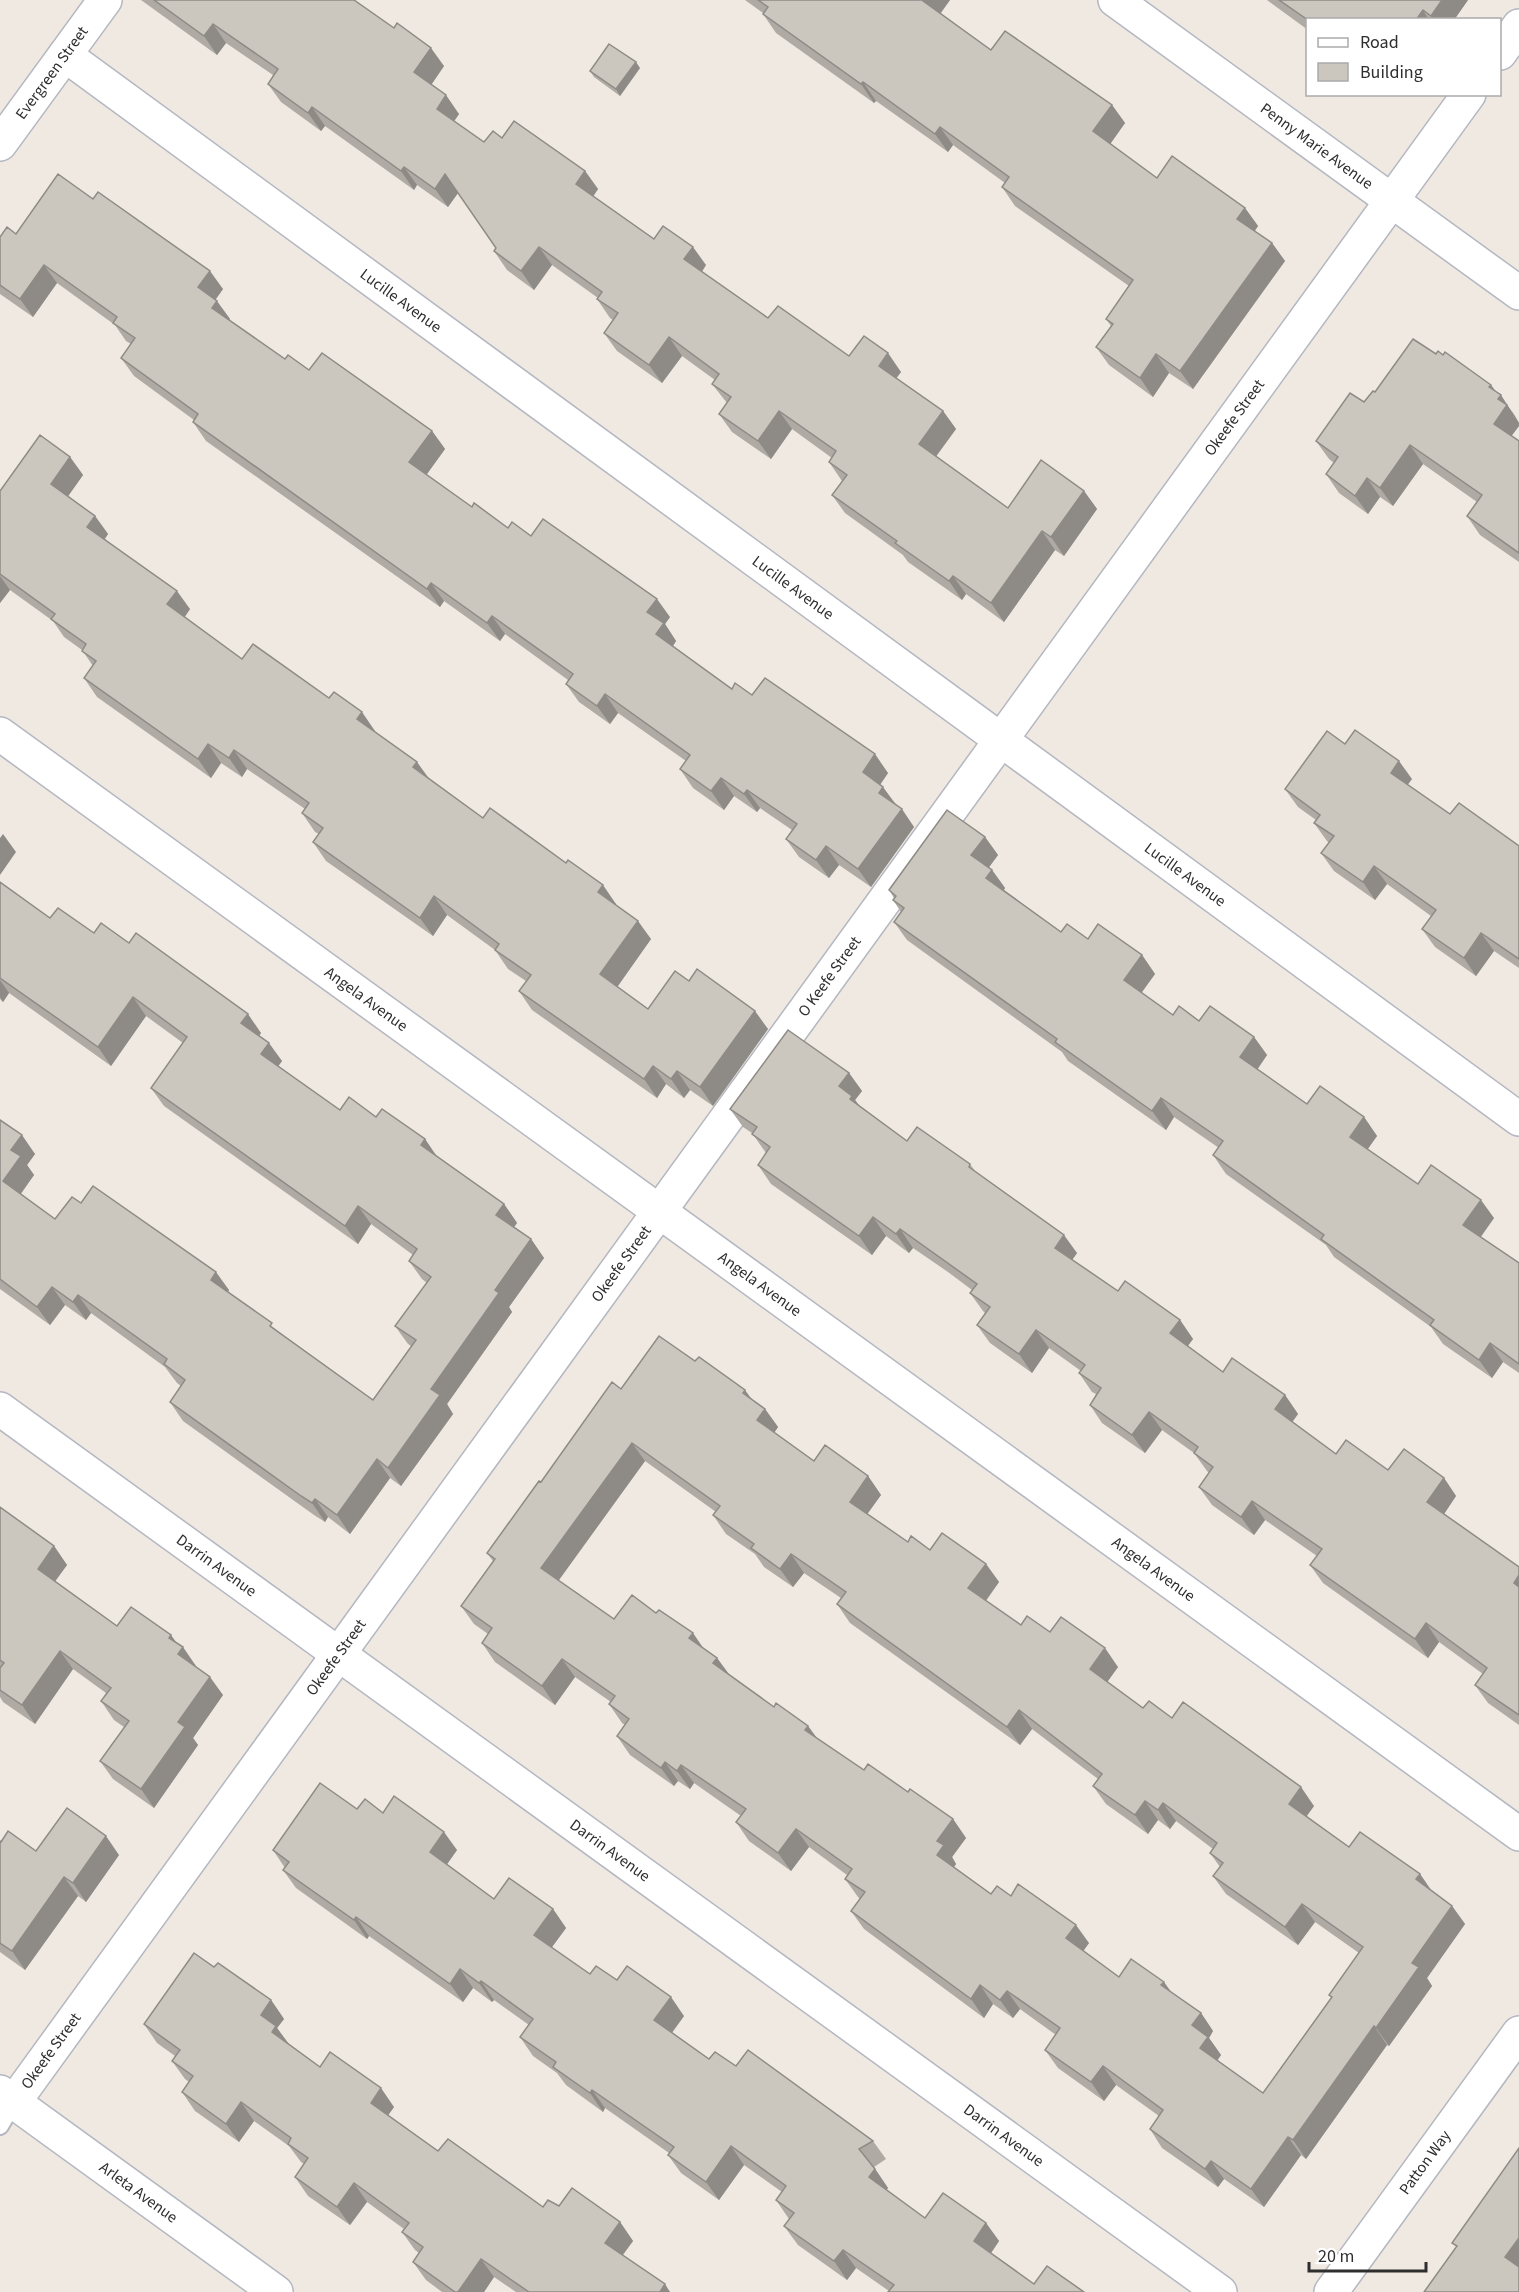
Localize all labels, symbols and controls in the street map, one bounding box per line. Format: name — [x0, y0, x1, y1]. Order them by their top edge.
legend — [1306, 18, 1501, 96]
street label: Evergreen Street — [10, 21, 94, 124]
text: Road — [1360, 30, 1399, 55]
text: Building — [1360, 60, 1423, 85]
street label: Penny Marie Avenue — [1256, 98, 1378, 195]
street label: Lucille Avenue — [355, 263, 446, 338]
street label: Okeefe Street — [1199, 374, 1270, 461]
street label: Lucille Avenue — [748, 550, 838, 625]
street label: Lucille Avenue — [1140, 837, 1231, 912]
street label: O Keefe Street — [793, 931, 867, 1021]
street label: Angela Avenue — [320, 961, 412, 1037]
street label: Okeefe Street — [586, 1221, 657, 1307]
street label: Angela Avenue — [714, 1247, 806, 1322]
street label: Darrin Avenue — [172, 1529, 261, 1602]
street label: Angela Avenue — [1107, 1532, 1200, 1607]
street label: Okeefe Street — [301, 1614, 372, 1700]
street label: Darrin Avenue — [565, 1814, 655, 1887]
street label: Okeefe Street — [16, 2008, 87, 2094]
street label: Darrin Avenue — [959, 2099, 1048, 2172]
street label: Patton Way — [1394, 2125, 1456, 2199]
street label: Arleta Avenue — [95, 2156, 182, 2228]
scale bar — [1309, 2235, 1426, 2273]
text: 20 m — [1318, 2244, 1354, 2269]

